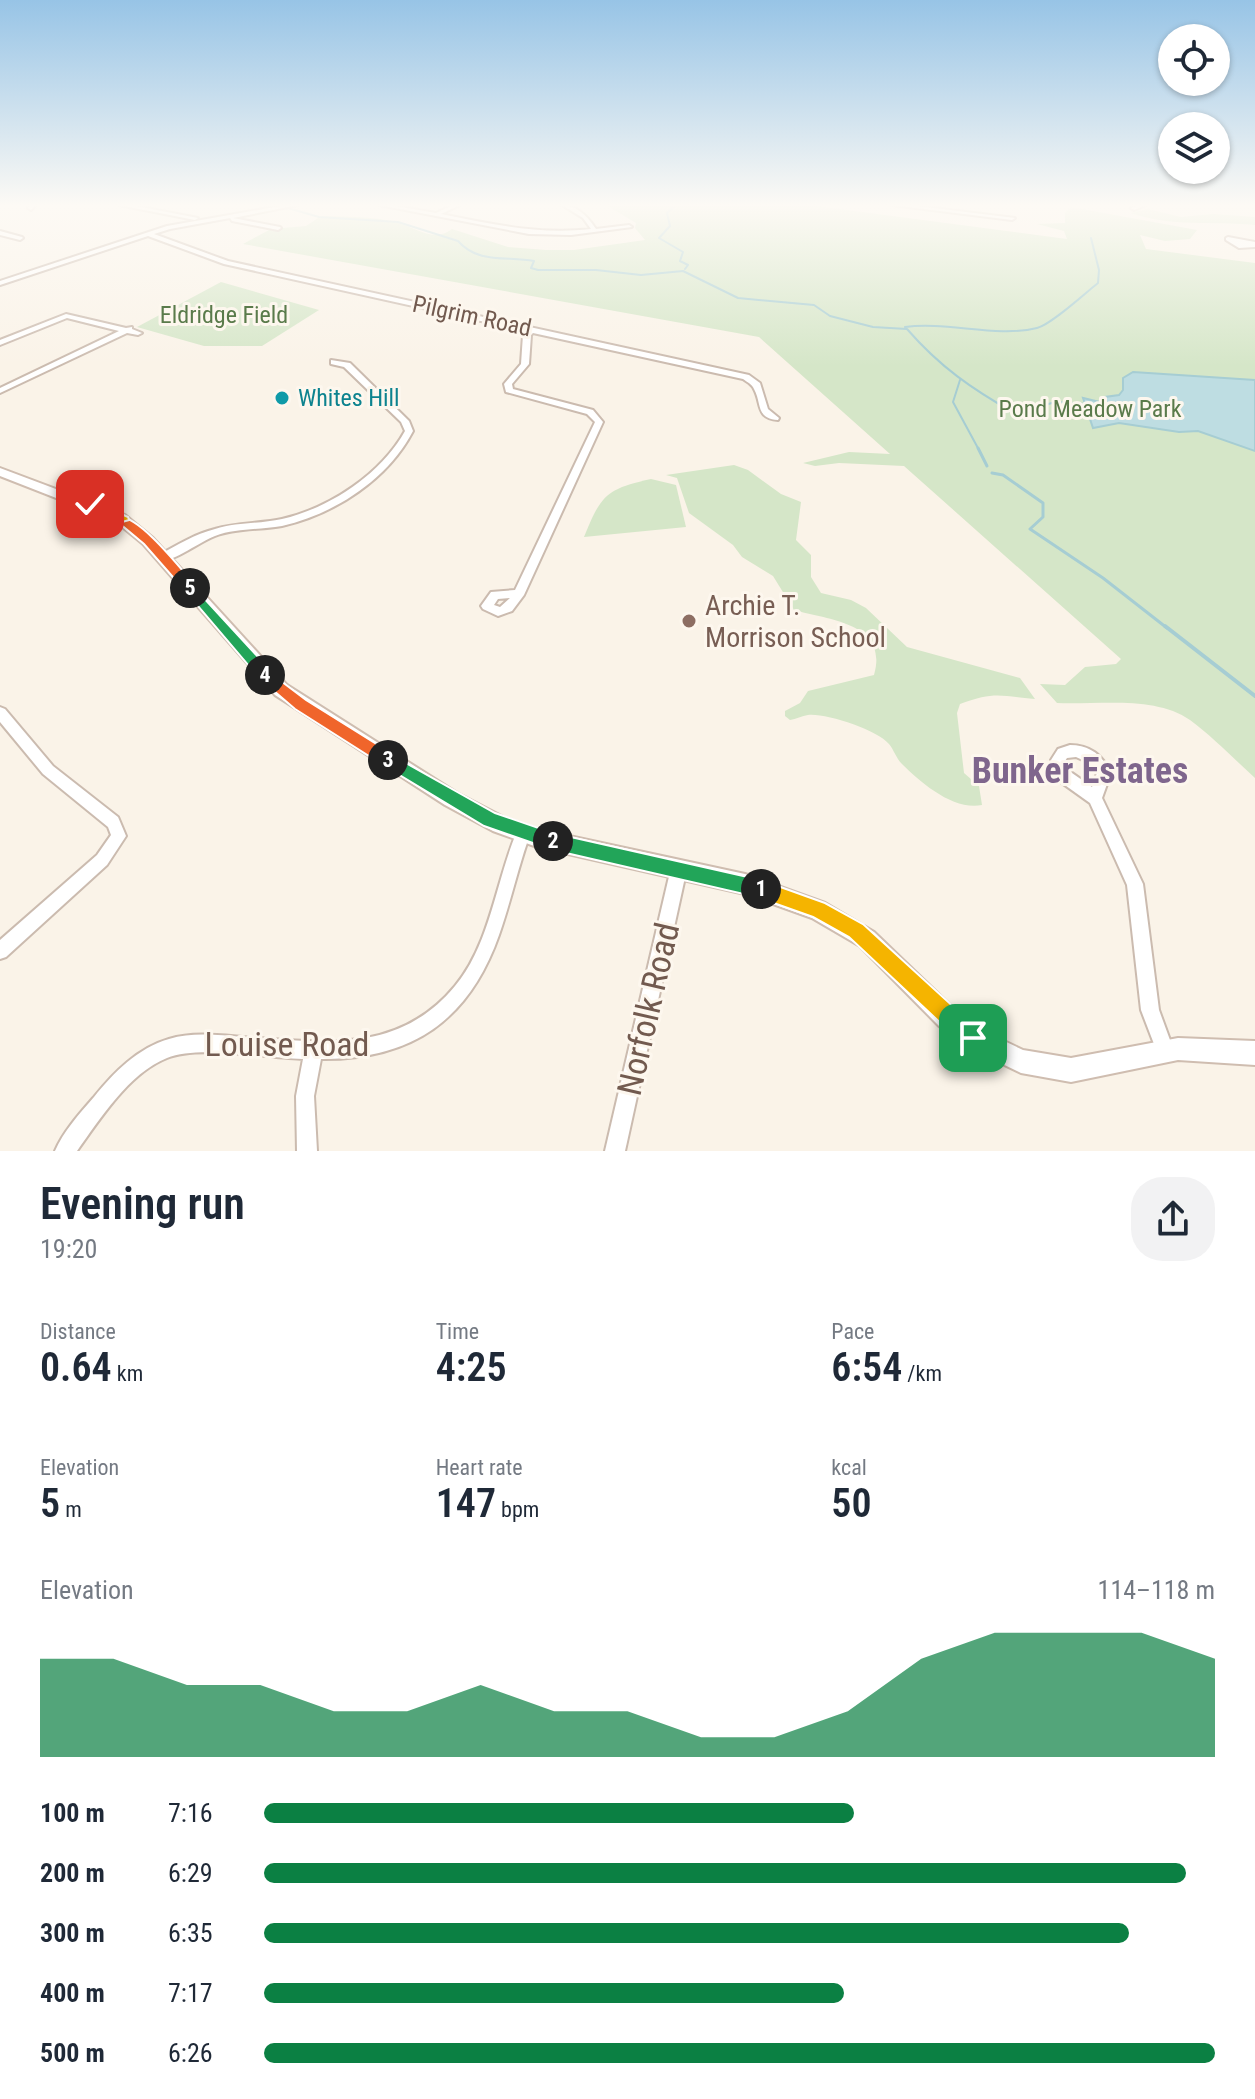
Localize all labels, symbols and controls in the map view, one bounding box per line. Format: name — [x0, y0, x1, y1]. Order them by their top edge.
map controls — [1158, 24, 1230, 184]
button: locate — [1158, 24, 1230, 96]
button: layers — [1158, 112, 1230, 184]
street label: Pilgrim Road — [410, 290, 534, 342]
park label: Eldridge Field — [160, 301, 288, 329]
place label: Whites Hill — [298, 384, 400, 412]
marker: Whites Hill — [273, 389, 291, 407]
park label: Pond Meadow Park — [999, 395, 1182, 423]
pin — [56, 470, 124, 538]
icon: check — [68, 482, 112, 526]
pin: 5 — [170, 568, 210, 608]
text: 5 — [184, 575, 196, 600]
place label: Archie T. Morrison School — [705, 589, 886, 654]
marker: Archie T. Morrison School — [680, 612, 698, 630]
pin: 4 — [245, 655, 285, 695]
text: 4 — [259, 662, 271, 687]
pin: 3 — [368, 740, 408, 780]
text: 3 — [382, 747, 394, 772]
district label: Bunker Estates — [972, 750, 1188, 792]
pin: 2 — [533, 821, 573, 861]
text: 2 — [547, 828, 559, 853]
pin: 1 — [741, 869, 781, 909]
text: 1 — [755, 876, 767, 901]
street label: Norfolk Road — [609, 919, 687, 1099]
pin — [939, 1004, 1007, 1072]
icon: arrive — [951, 1016, 995, 1060]
street label: Louise Road — [205, 1024, 370, 1064]
button: share — [1131, 1177, 1215, 1261]
text: Evening run — [40, 1178, 245, 1230]
text: 19:20 — [40, 1234, 97, 1264]
text: Distance — [40, 1319, 116, 1344]
text: Time — [436, 1319, 479, 1344]
text: Pace — [831, 1319, 874, 1344]
text: 0.64 — [40, 1344, 112, 1391]
text: 4:25 — [436, 1344, 507, 1391]
text: 6:54 — [831, 1344, 902, 1391]
text: km — [112, 1361, 143, 1386]
text: /km — [902, 1361, 942, 1386]
text: Elevation — [40, 1455, 119, 1480]
text: Heart rate — [436, 1455, 523, 1480]
text: kcal — [831, 1455, 867, 1480]
text: 5 — [40, 1480, 60, 1527]
text: 147 — [436, 1480, 496, 1527]
text: 50 — [831, 1480, 872, 1527]
text: m — [60, 1497, 82, 1522]
text: bpm — [496, 1497, 539, 1522]
text: Elevation — [40, 1575, 134, 1605]
text: 114–118 m — [1098, 1575, 1215, 1605]
text: 100 m — [40, 1798, 105, 1828]
text: 7:16 — [168, 1798, 213, 1828]
text: 200 m — [40, 1858, 105, 1888]
text: 6:29 — [168, 1858, 213, 1888]
text: 300 m — [40, 1918, 105, 1948]
text: 6:35 — [168, 1918, 213, 1948]
text: 400 m — [40, 1978, 105, 2008]
text: 7:17 — [168, 1978, 213, 2008]
text: 500 m — [40, 2038, 105, 2068]
text: 6:26 — [168, 2038, 213, 2068]

